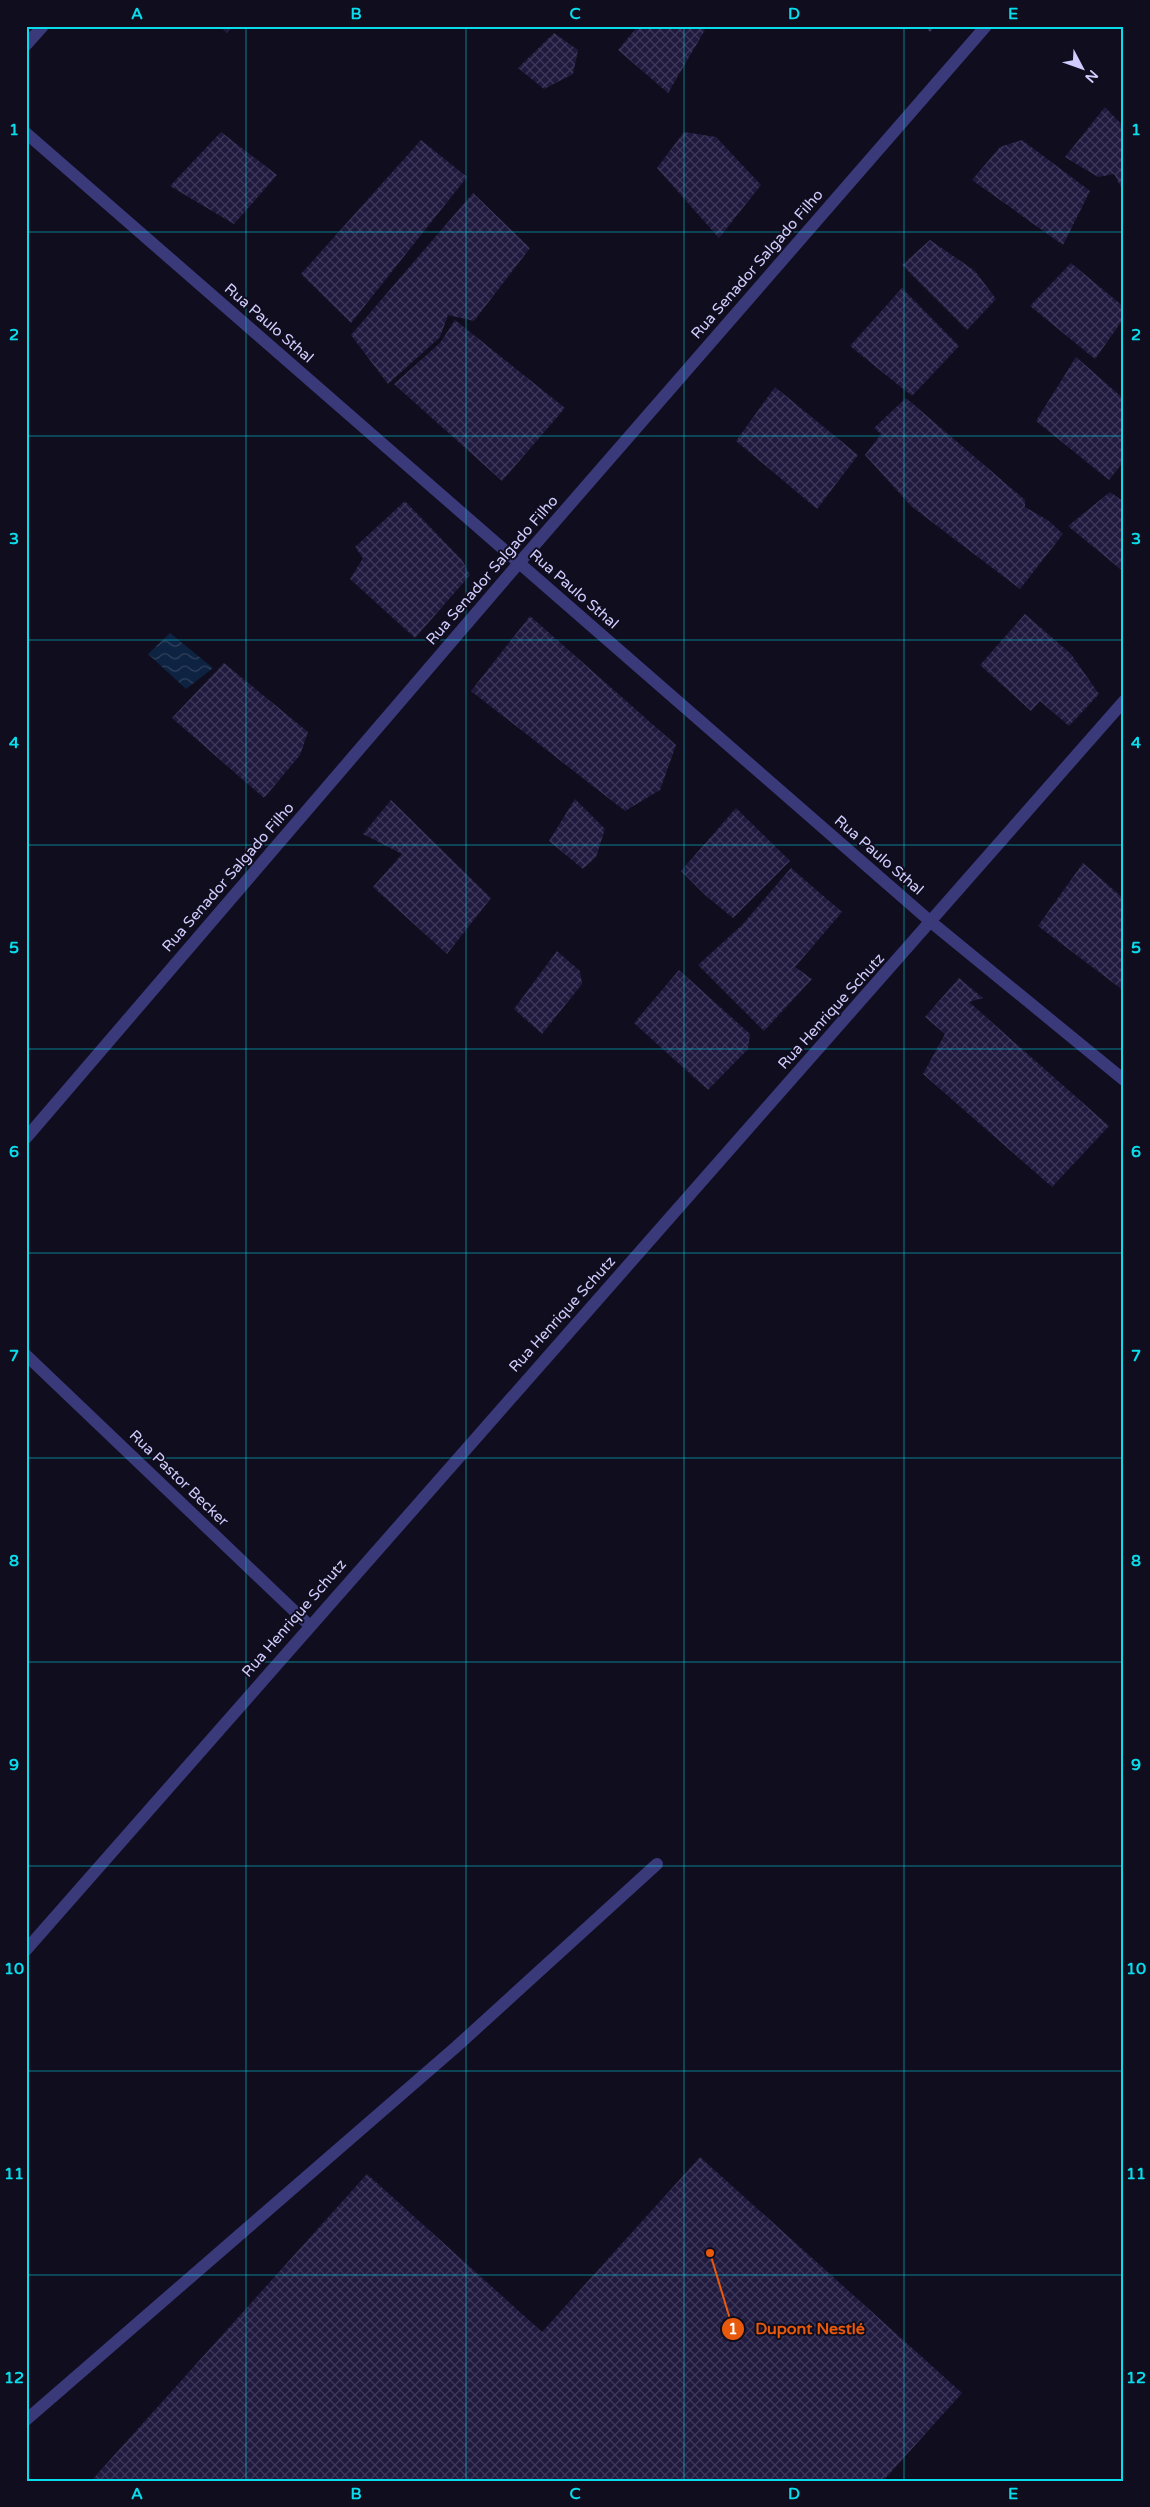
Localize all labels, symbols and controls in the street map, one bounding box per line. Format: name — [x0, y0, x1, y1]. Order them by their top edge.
text: A — [131, 4, 143, 24]
text: B — [350, 4, 362, 24]
text: C — [569, 4, 581, 24]
text: D — [788, 4, 800, 24]
text: E — [1008, 4, 1018, 24]
north arrow — [1058, 42, 1108, 92]
text: N — [1081, 66, 1102, 86]
text: 1 — [9, 120, 19, 140]
text: 1 — [1131, 120, 1141, 140]
street label: Rua Senador Salgado Filho — [687, 186, 827, 342]
street label: Rua Paulo Sthal — [221, 279, 317, 367]
text: 2 — [9, 325, 19, 345]
text: 2 — [1131, 325, 1141, 345]
street label: Rua Senador Salgado Filho — [422, 492, 562, 648]
text: 3 — [9, 529, 19, 549]
text: 3 — [1131, 529, 1141, 549]
street label: Rua Paulo Sthal — [526, 545, 622, 633]
text: 4 — [9, 733, 19, 753]
text: 4 — [1131, 733, 1141, 753]
street label: Rua Senador Salgado Filho — [158, 799, 298, 955]
street label: Rua Paulo Sthal — [831, 811, 927, 899]
text: 5 — [9, 938, 19, 958]
text: 5 — [1131, 938, 1141, 958]
street label: Rua Henrique Schutz — [774, 949, 888, 1073]
text: 6 — [9, 1142, 19, 1162]
text: 6 — [1131, 1142, 1141, 1162]
street label: Rua Henrique Schutz — [505, 1252, 619, 1376]
text: 7 — [9, 1346, 19, 1366]
text: 7 — [1131, 1346, 1141, 1366]
street label: Rua Pastor Becker — [126, 1426, 233, 1530]
text: 8 — [9, 1551, 19, 1571]
text: 8 — [1131, 1551, 1141, 1571]
street label: Rua Henrique Schutz — [238, 1555, 350, 1681]
text: 9 — [9, 1755, 19, 1775]
text: 9 — [1131, 1755, 1141, 1775]
text: 10 — [4, 1959, 24, 1979]
text: 10 — [1126, 1959, 1146, 1979]
text: 11 — [4, 2164, 24, 2184]
text: 11 — [1126, 2164, 1146, 2184]
callout: Dupont Nestlé — [720, 2313, 875, 2344]
text: Dupont Nestlé — [755, 2319, 865, 2339]
text: 1 — [728, 2320, 738, 2338]
text: 12 — [4, 2368, 24, 2388]
text: 12 — [1126, 2368, 1146, 2388]
text: A — [131, 2484, 143, 2504]
text: B — [350, 2484, 362, 2504]
text: C — [569, 2484, 581, 2504]
text: D — [788, 2484, 800, 2504]
text: E — [1008, 2484, 1018, 2504]

